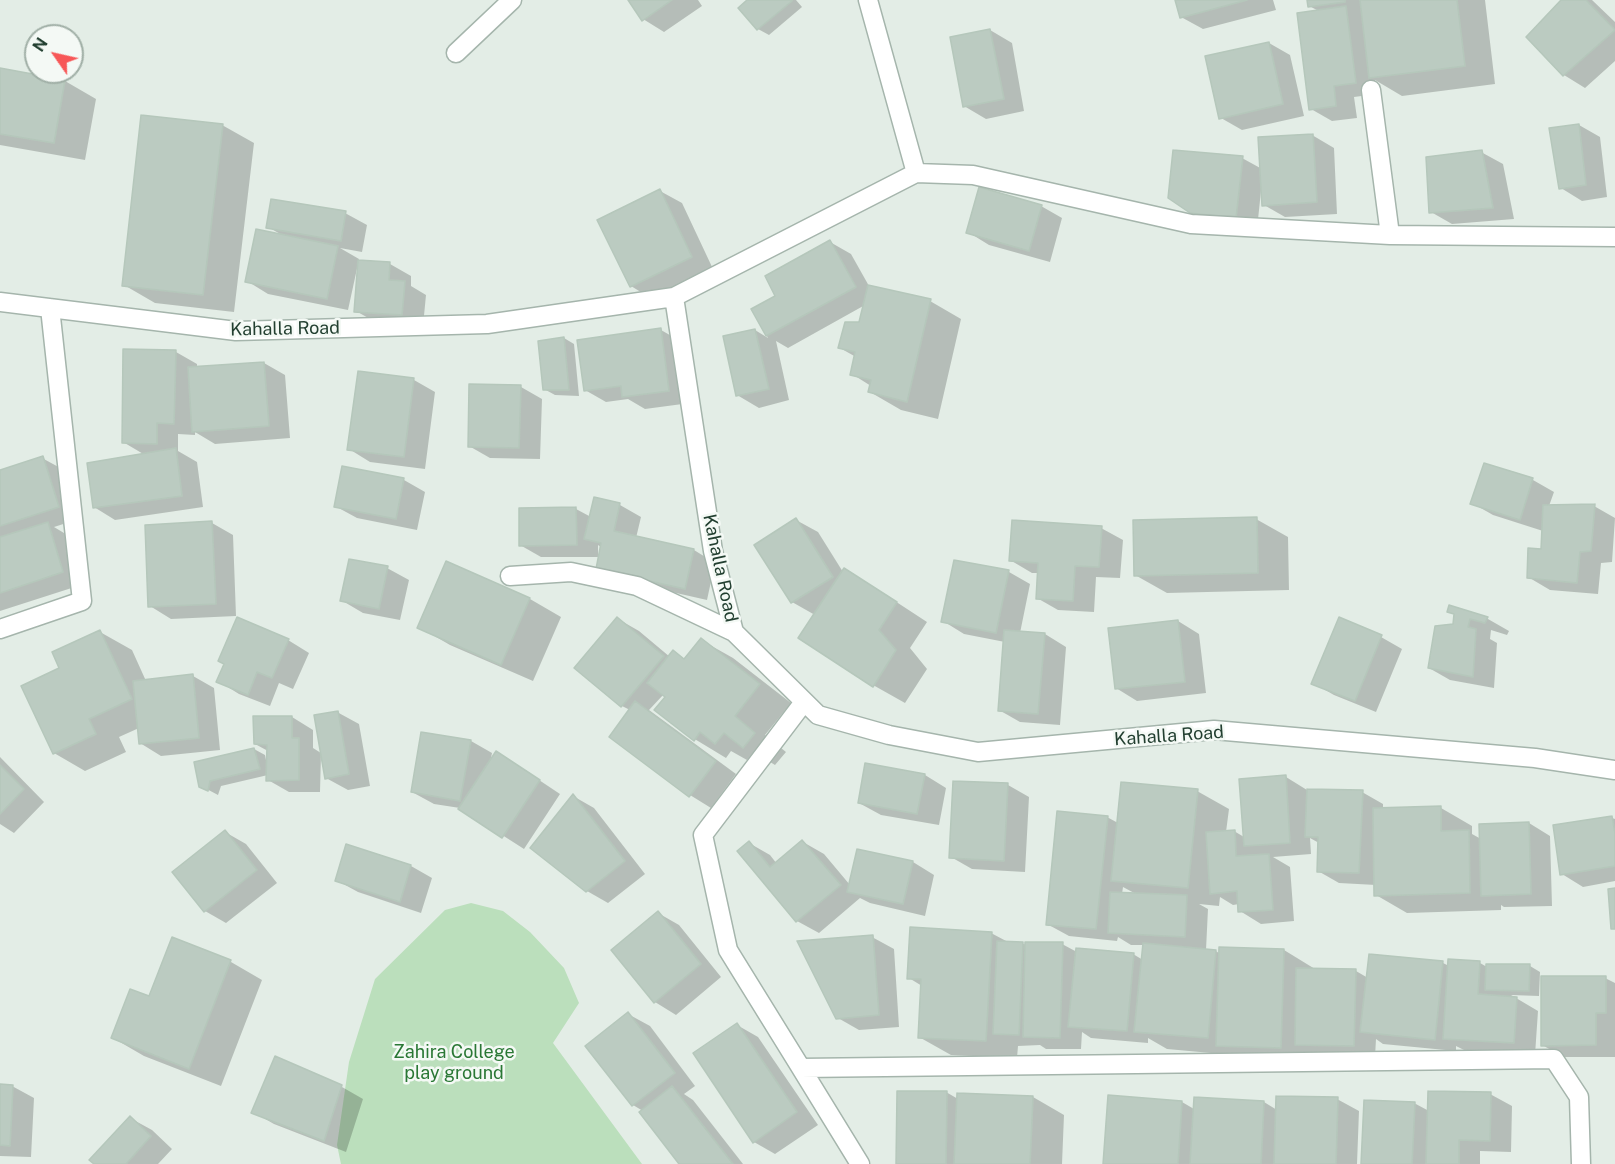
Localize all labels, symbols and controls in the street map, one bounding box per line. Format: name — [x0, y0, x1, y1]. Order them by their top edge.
north arrow — [24, 24, 84, 84]
text: N — [29, 34, 52, 55]
street label: Kahalla Road — [230, 317, 340, 341]
street label: Kahalla Road — [698, 512, 742, 624]
street label: Kahalla Road — [1113, 721, 1225, 751]
park label: Zahira College play ground — [393, 1041, 515, 1084]

